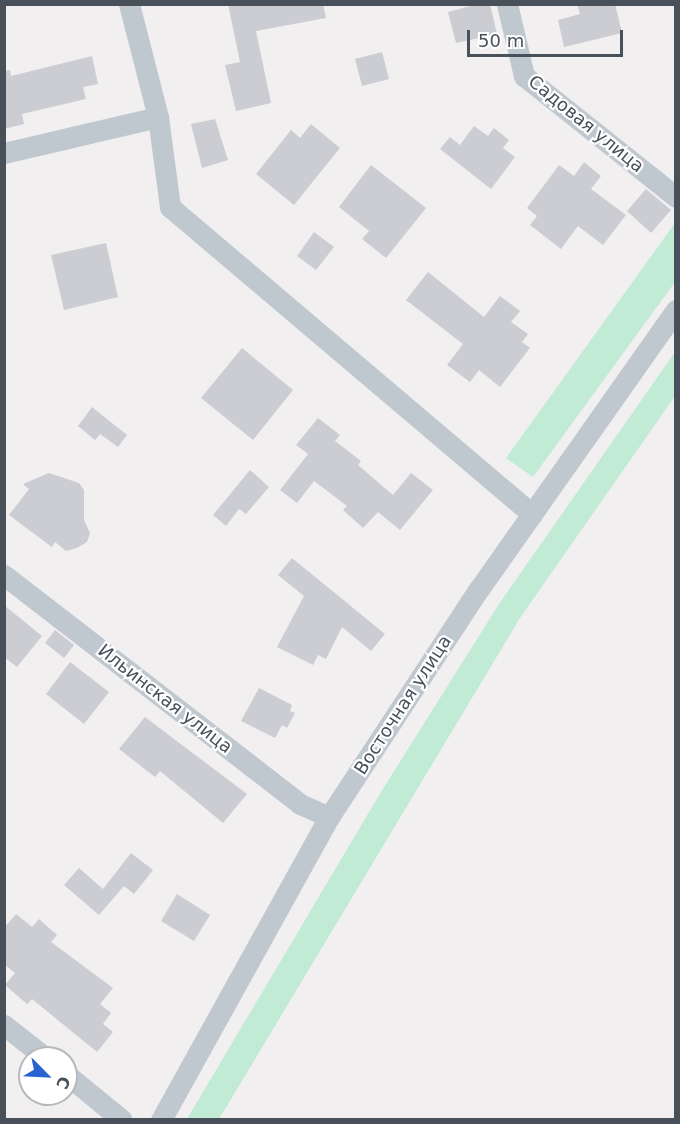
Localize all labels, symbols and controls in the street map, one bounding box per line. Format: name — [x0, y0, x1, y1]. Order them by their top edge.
scale bar — [470, 18, 626, 56]
text: 50 m — [478, 30, 524, 51]
street label: Садовая улица — [524, 71, 648, 177]
street label: Восточная улица — [350, 631, 456, 779]
street label: Ильинская улица — [94, 640, 236, 758]
north arrow — [18, 1046, 78, 1106]
text: С — [52, 1073, 74, 1092]

